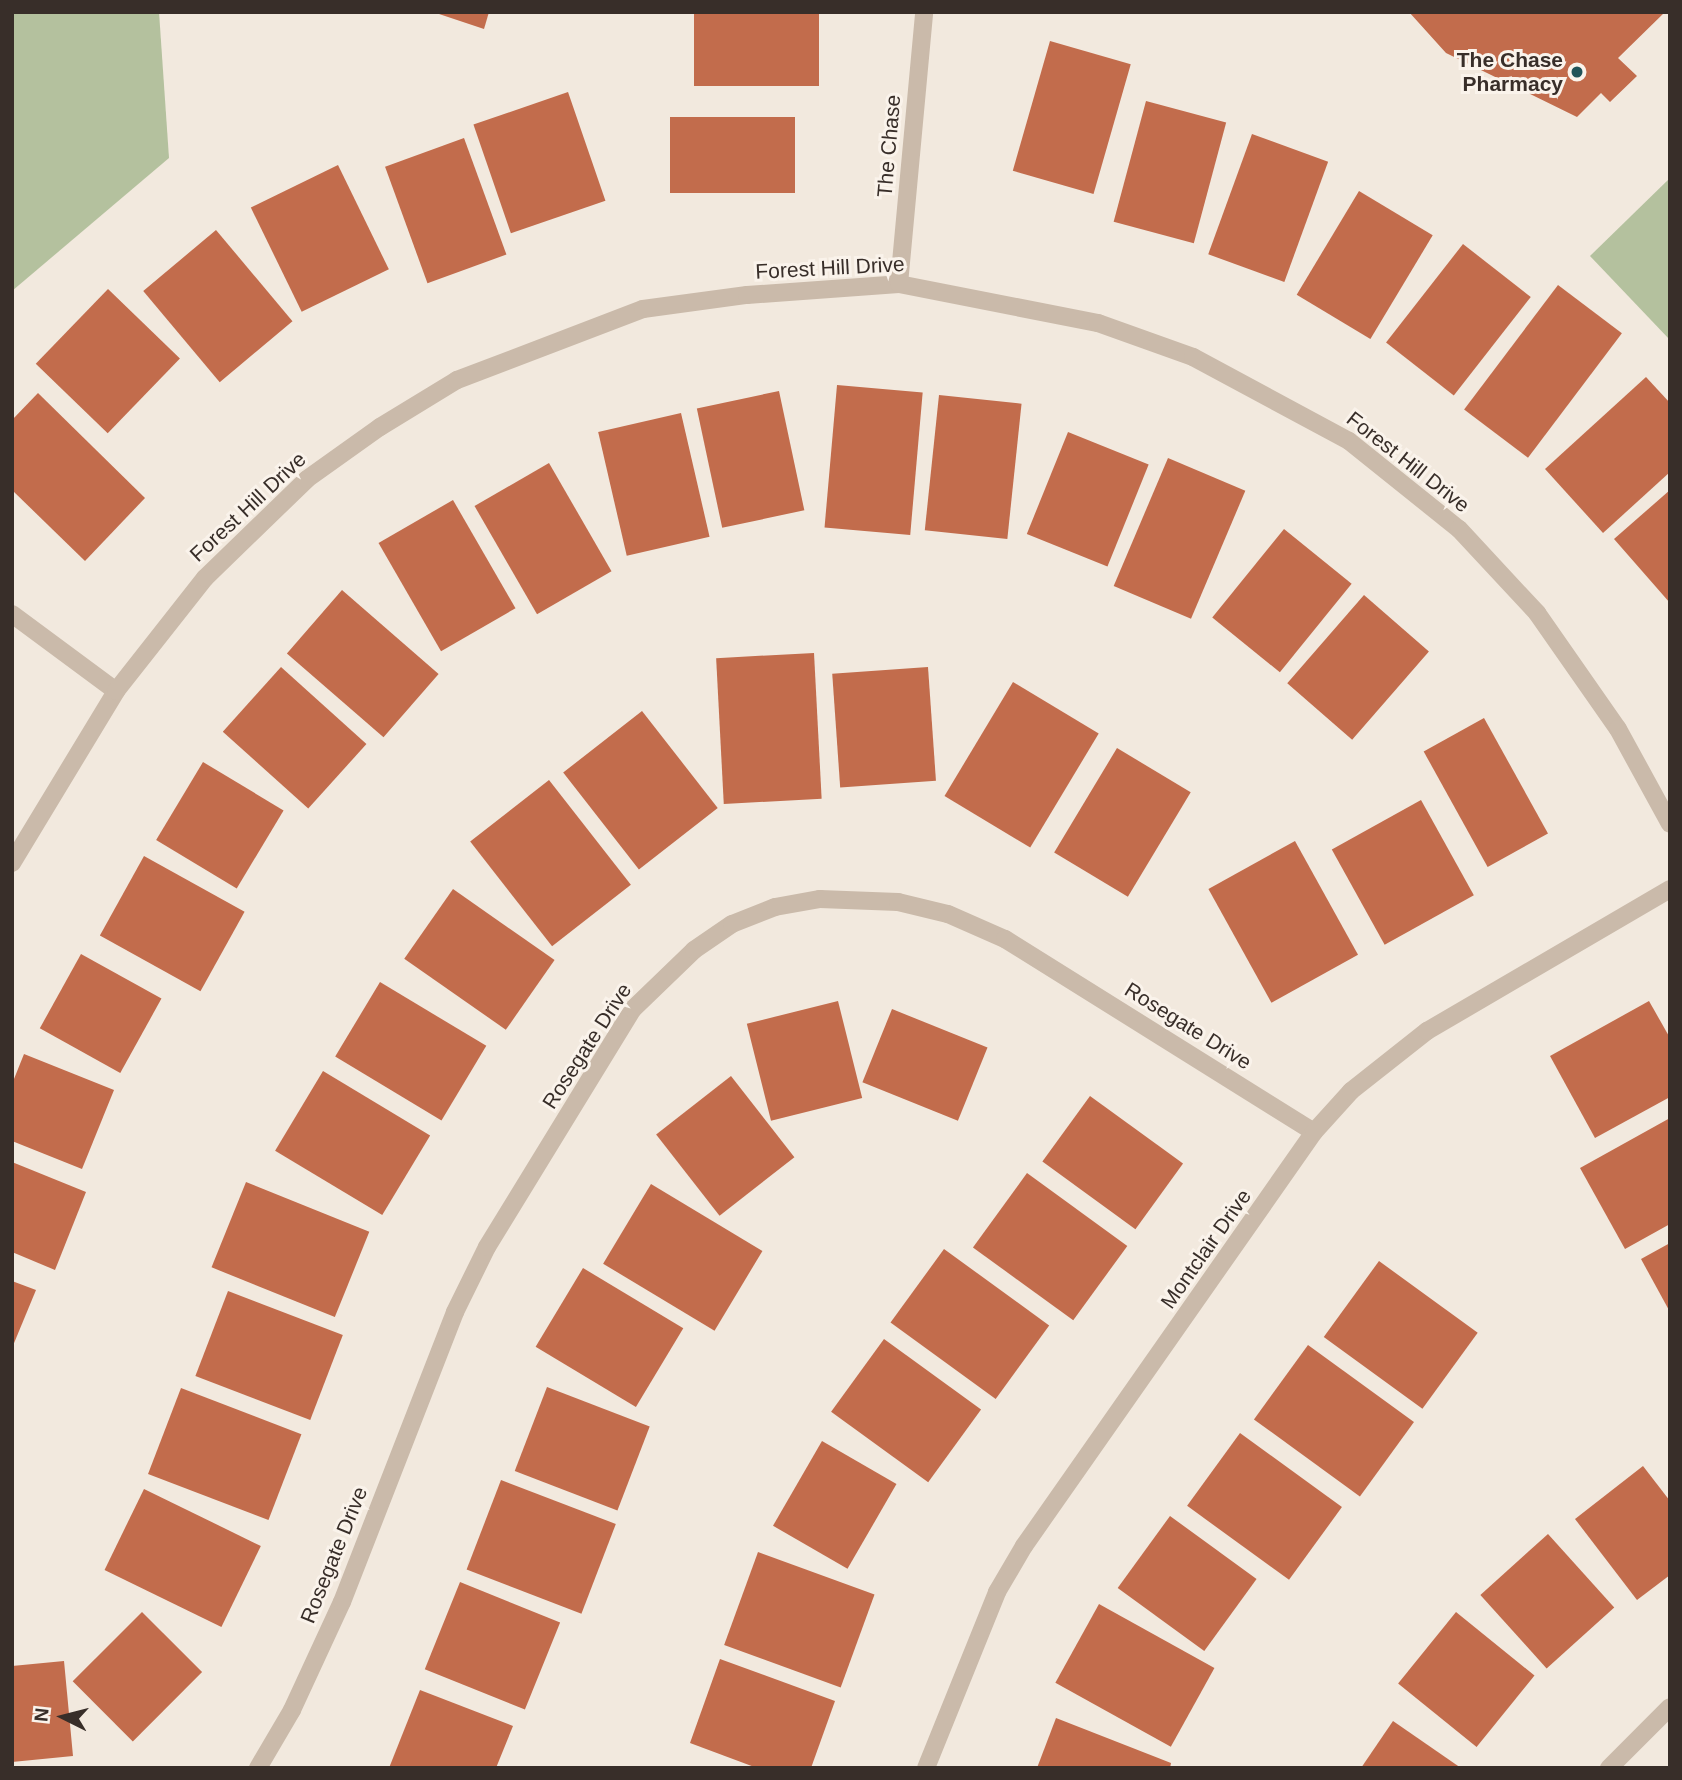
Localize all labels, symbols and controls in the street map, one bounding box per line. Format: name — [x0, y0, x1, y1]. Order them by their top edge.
place label: The Chase Pharmacy — [1457, 47, 1563, 97]
marker: The Chase Pharmacy — [1569, 64, 1585, 80]
street label: The Chase — [872, 94, 906, 198]
street label: Forest Hill Drive — [755, 252, 905, 284]
street label: Forest Hill Drive — [1341, 406, 1475, 518]
street label: Forest Hill Drive — [185, 447, 311, 567]
street label: Rosegate Drive — [1120, 977, 1256, 1075]
street label: Rosegate Drive — [537, 978, 637, 1114]
street label: Montclair Drive — [1156, 1184, 1256, 1314]
street label: Rosegate Drive — [295, 1483, 373, 1627]
north arrow — [28, 1682, 98, 1752]
text: N — [30, 1707, 53, 1723]

